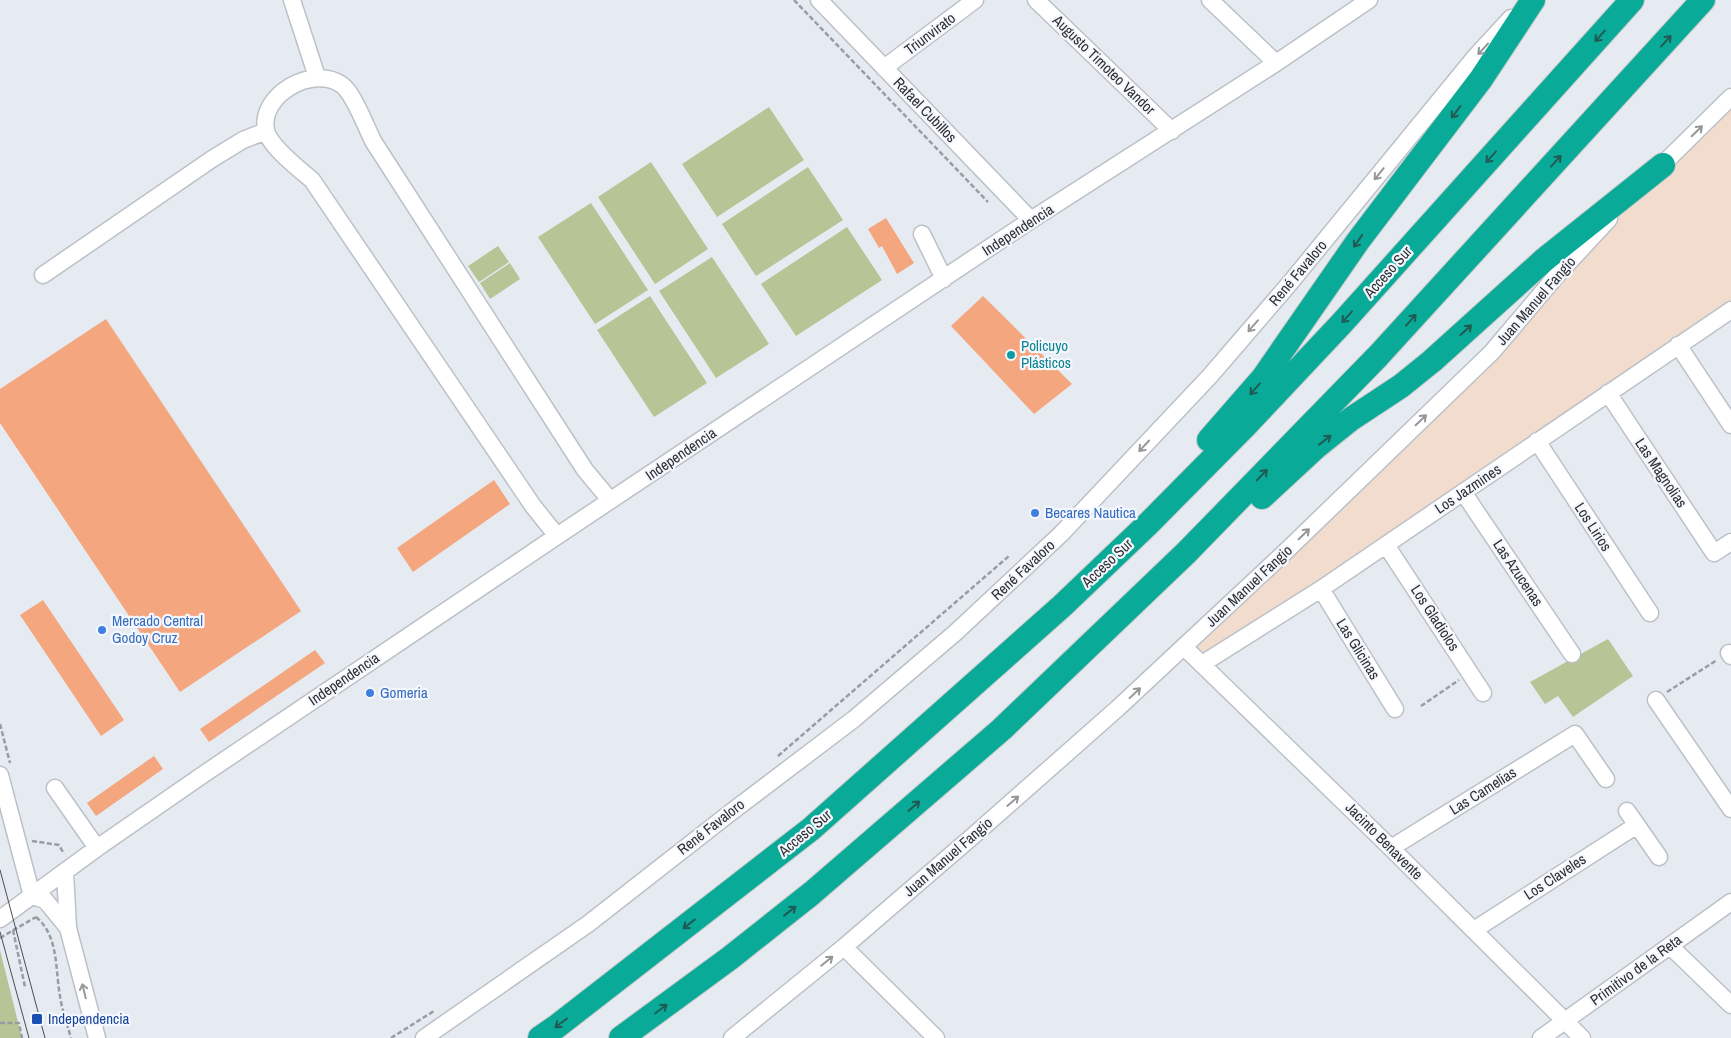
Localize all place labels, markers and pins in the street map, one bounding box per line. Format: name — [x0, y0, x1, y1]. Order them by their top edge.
place label: Policuyo Plásticos — [1021, 335, 1071, 373]
marker: Policuyo Plásticos — [1005, 349, 1017, 361]
place label: Becares Nautica — [1045, 502, 1136, 523]
marker: Becares Nautica — [1029, 507, 1041, 519]
place label: Mercado Central Godoy Cruz — [112, 610, 203, 648]
marker: Mercado Central Godoy Cruz — [96, 624, 108, 636]
place label: Gomeria — [380, 682, 428, 703]
marker: Gomeria — [364, 687, 376, 699]
place label: Independencia — [48, 1008, 130, 1029]
marker: Independencia — [30, 1012, 44, 1026]

